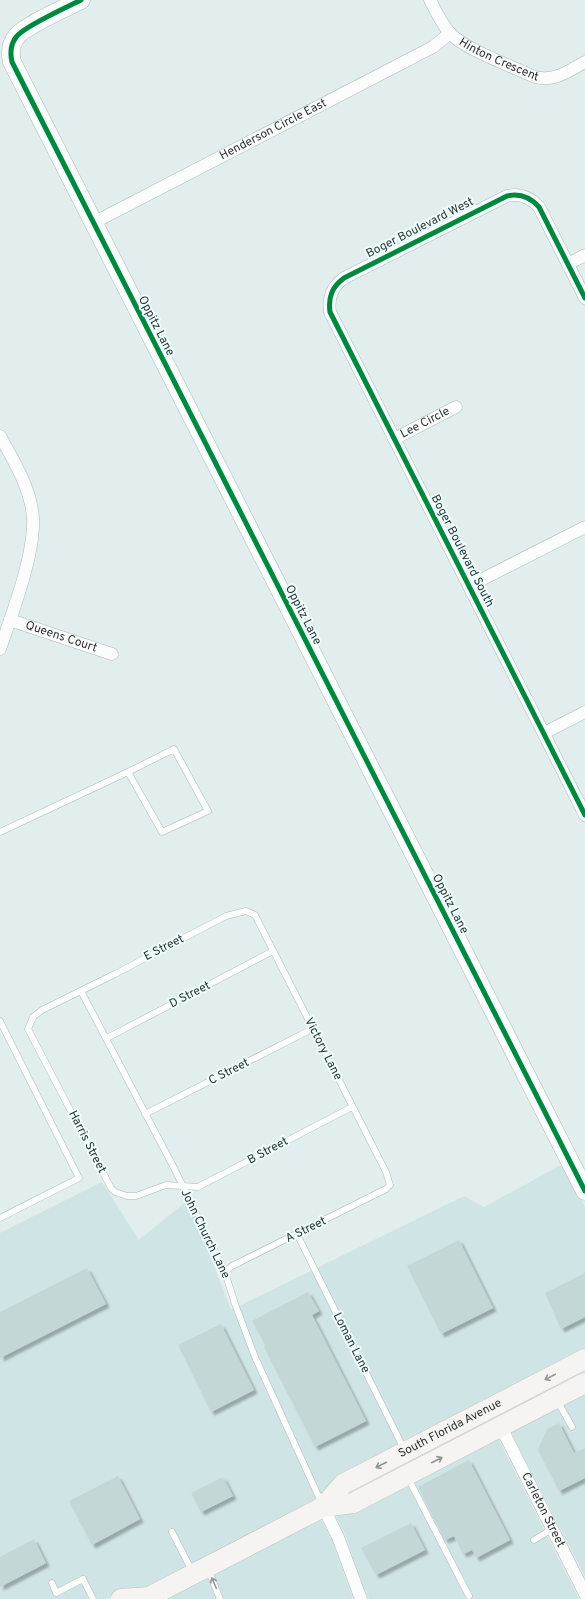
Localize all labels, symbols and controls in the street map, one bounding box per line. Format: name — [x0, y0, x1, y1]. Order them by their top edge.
street label: Hinton Crescent — [456, 35, 540, 86]
street label: Henderson Circle East — [217, 95, 330, 164]
street label: Boger Boulevard West — [363, 194, 477, 262]
street label: Oppitz Lane — [134, 293, 178, 359]
street label: Lee Circle — [398, 404, 453, 442]
street label: Boger Boulevard South — [427, 492, 497, 610]
street label: Oppitz Lane — [281, 582, 325, 648]
street label: Queens Court — [23, 618, 99, 656]
street label: Oppitz Lane — [428, 871, 472, 937]
street label: E Street — [141, 931, 187, 965]
street label: D Street — [167, 978, 213, 1012]
street label: Victory Lane — [300, 1015, 346, 1083]
street label: C Street — [206, 1055, 252, 1089]
street label: Harris Street — [64, 1108, 110, 1176]
street label: B Street — [245, 1134, 291, 1168]
street label: John Church Lane — [176, 1187, 234, 1281]
street label: A Street — [283, 1213, 329, 1247]
street label: Loman Lane — [329, 1310, 373, 1376]
one-way arrow — [545, 1374, 557, 1382]
street label: South Florida Avenue — [396, 1395, 504, 1462]
one-way arrow — [430, 1456, 442, 1463]
one-way arrow — [375, 1461, 387, 1469]
street label: Carleton Street — [517, 1470, 568, 1550]
one-way arrow — [209, 1577, 217, 1589]

